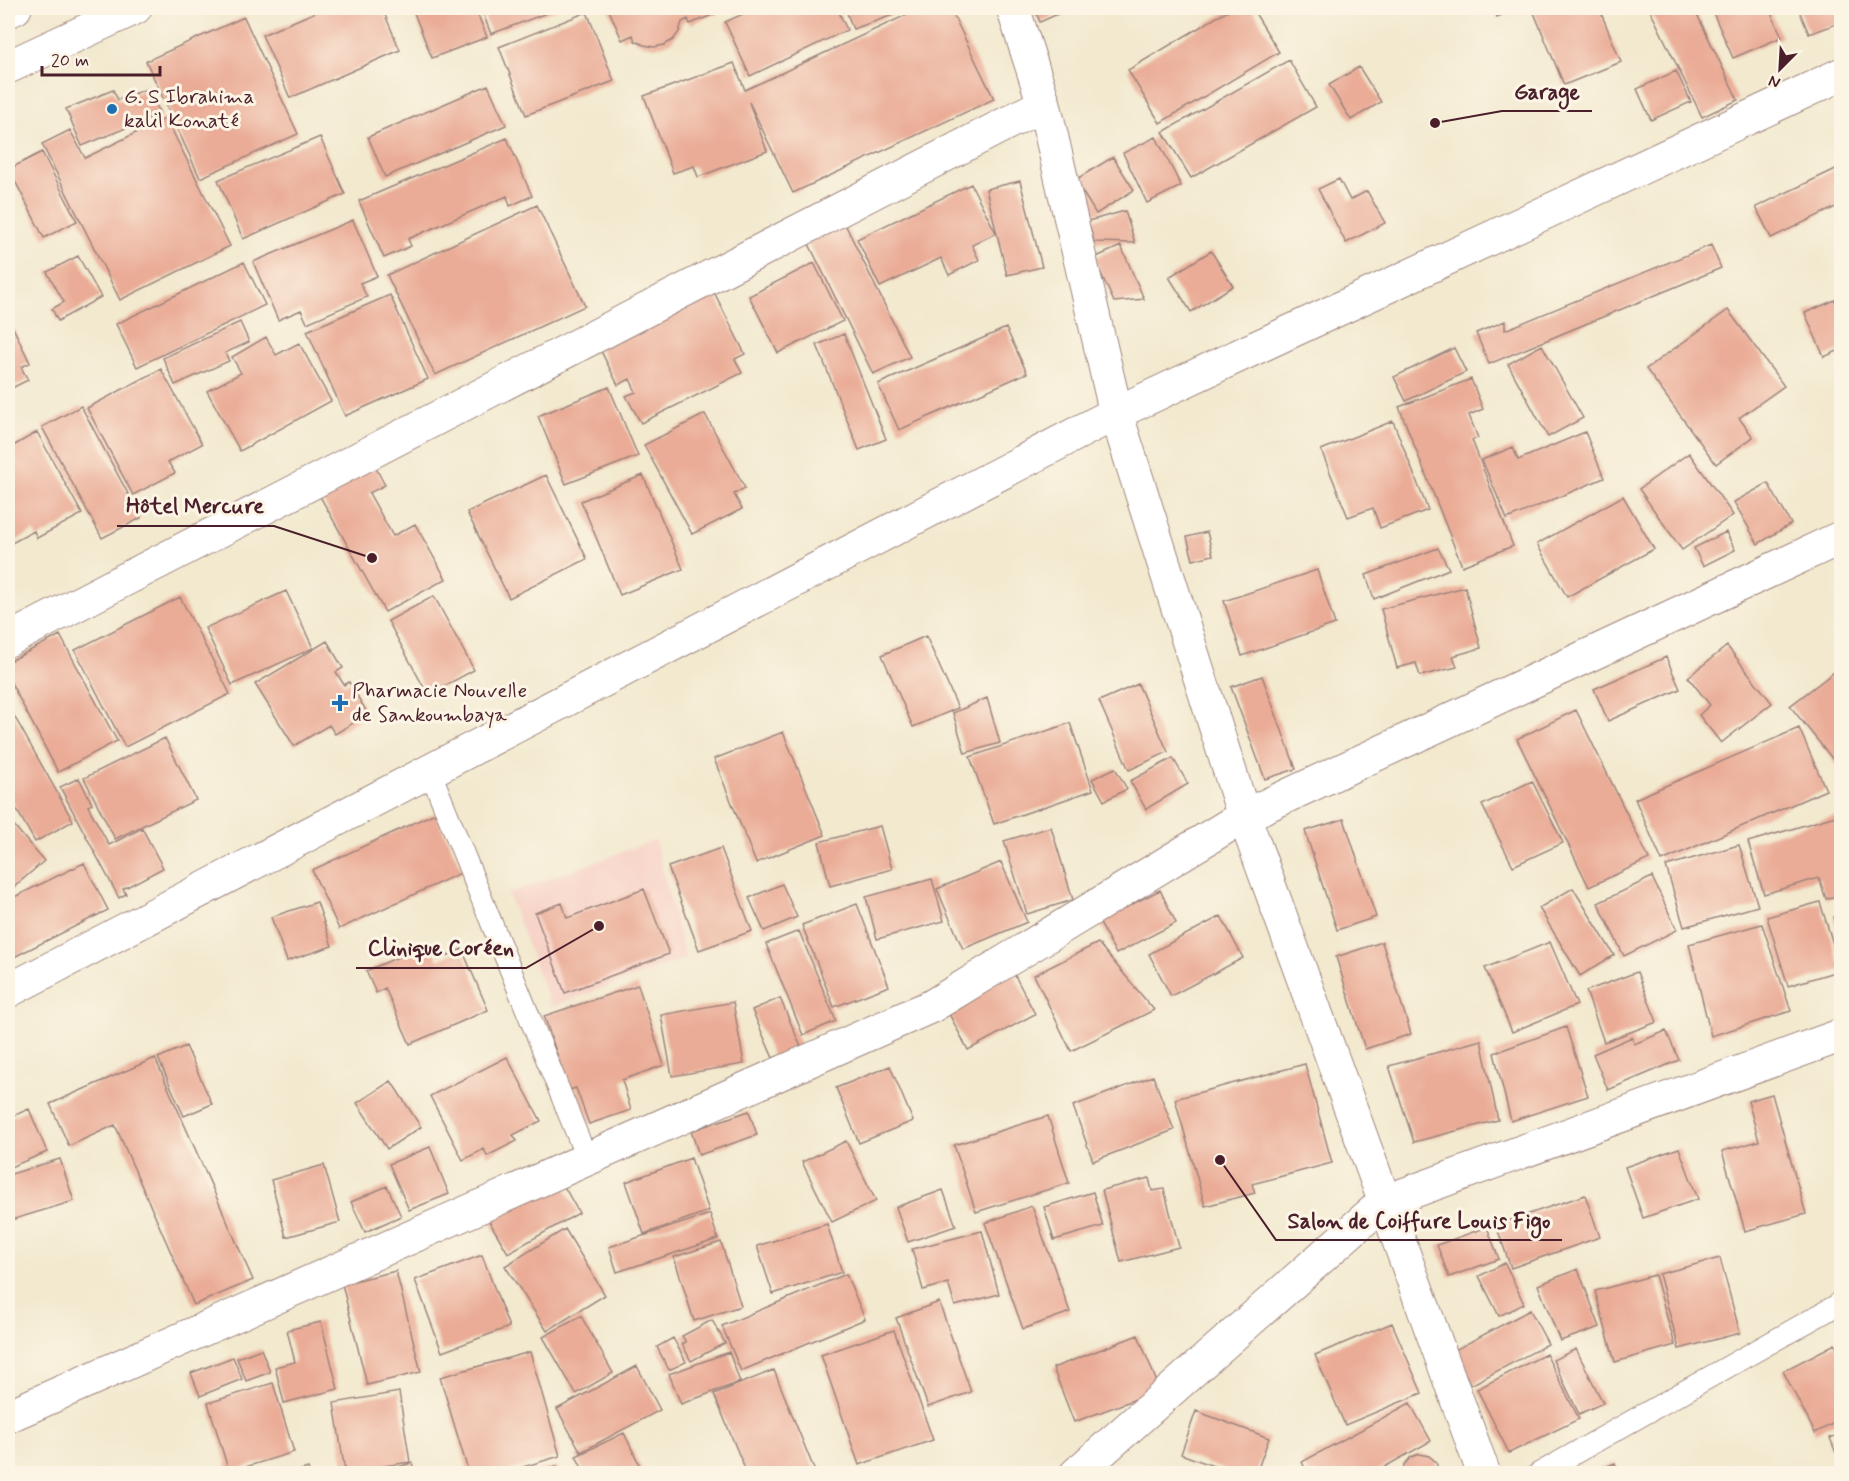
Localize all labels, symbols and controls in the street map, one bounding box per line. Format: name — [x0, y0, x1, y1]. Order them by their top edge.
scale bar — [42, 39, 160, 77]
north arrow — [1750, 39, 1810, 99]
text: 20 m — [51, 49, 89, 73]
text: N — [1765, 70, 1784, 93]
callout: Garage — [1502, 71, 1592, 111]
text: Garage — [1514, 79, 1581, 110]
place label: G. S Ibrahima kalil Konaté — [124, 83, 254, 135]
marker: G. S Ibrahima kalil Konaté — [105, 102, 119, 116]
callout: Hôtel Mercure — [117, 486, 274, 526]
text: Hôtel Mercure — [126, 493, 264, 521]
place label: Pharmacie Nouvelle de Sankoumbaya — [352, 677, 527, 729]
marker: Pharmacie Nouvelle de Sankoumbaya — [333, 696, 347, 710]
callout: Clinique Coréen — [356, 928, 526, 968]
text: Clinique Coréen — [368, 935, 514, 963]
callout: Salon de Coiffure Louis Figo — [1276, 1200, 1562, 1240]
text: Salon de Coiffure Louis Figo — [1288, 1208, 1551, 1239]

